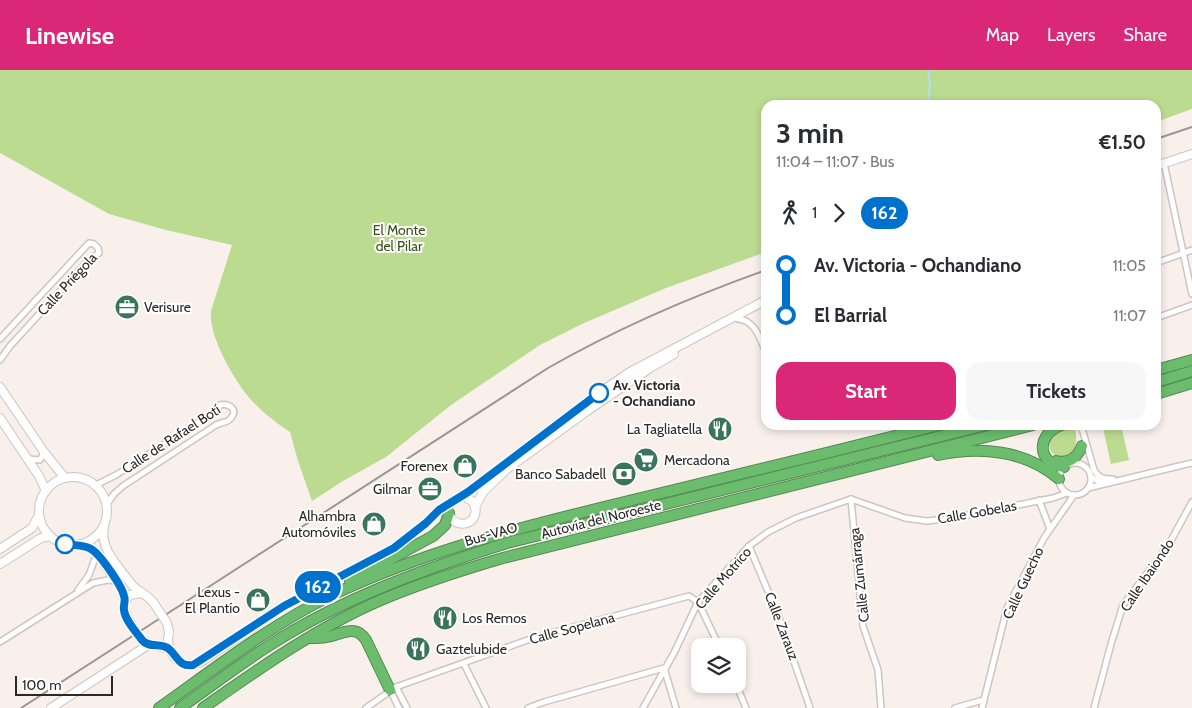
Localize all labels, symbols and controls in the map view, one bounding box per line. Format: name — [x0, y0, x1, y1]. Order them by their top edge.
text: Linewise — [25, 21, 114, 50]
text: Map — [986, 24, 1019, 46]
text: Layers — [1047, 24, 1096, 46]
text: Share — [1124, 24, 1167, 46]
text: 3 min — [776, 116, 844, 150]
text: €1.50 — [1099, 131, 1146, 154]
text: 11:04 – 11:07 · Bus — [776, 152, 894, 171]
icon: walk — [776, 199, 804, 227]
icon: forward — [825, 199, 853, 227]
text: 162 — [871, 202, 898, 224]
text: 1 — [812, 203, 817, 222]
park label: El Monte del Pilar — [373, 221, 425, 255]
street label: Calle Priégola — [33, 249, 101, 319]
text: Av. Victoria - Ochandiano — [814, 254, 1021, 277]
text: 11:05 — [1112, 256, 1146, 275]
office icon: Verisure — [114, 294, 140, 320]
place label: Verisure — [144, 298, 191, 316]
text: El Barrial — [814, 304, 887, 327]
text: 11:07 — [1113, 306, 1146, 325]
button: Start — [776, 362, 956, 420]
button: Tickets — [966, 362, 1146, 420]
place label: Av. Victoria - Ochandiano — [613, 376, 695, 410]
marker: Av. Victoria - Ochandiano — [589, 383, 609, 403]
street label: Calle de Rafael Botí — [118, 400, 224, 478]
restaurant icon: La Tagliatella — [707, 416, 733, 442]
place label: La Tagliatella — [627, 420, 702, 438]
supermarket icon: Mercadona — [633, 447, 659, 473]
place label: Mercadona — [664, 451, 730, 469]
shop icon: Forenex — [452, 453, 478, 479]
place label: Forenex — [401, 457, 448, 475]
bank icon: Banco Sabadell — [611, 461, 637, 487]
place label: Banco Sabadell — [515, 465, 607, 483]
office icon: Gilmar — [417, 476, 443, 502]
place label: Gilmar — [373, 480, 413, 498]
street label: Autovía del Noroeste — [539, 495, 663, 543]
street label: Calle Gobelas — [936, 496, 1018, 528]
place label: Alhambra Automóviles — [282, 507, 356, 541]
shop icon: Alhambra Automóviles — [361, 511, 387, 537]
street label: Bus-VAO — [462, 518, 520, 550]
street label: Calle Zumárraga — [845, 527, 873, 623]
unlabelled marker — [55, 534, 75, 554]
street label: Calle Ibaiondo — [1116, 535, 1178, 615]
street label: Calle Motrico — [691, 543, 755, 613]
street label: Calle Guecho — [998, 544, 1048, 622]
line badge: 162 — [289, 571, 347, 603]
text: 162 — [305, 576, 331, 598]
place label: Lexus - El Plantío — [185, 583, 240, 617]
shop icon: Lexus - El Plantío — [245, 587, 271, 613]
street label: Calle Zarauz — [761, 589, 803, 663]
restaurant icon: Los Remos — [432, 605, 458, 631]
street label: Calle Sopelana — [527, 608, 617, 648]
place label: Los Remos — [462, 609, 527, 627]
restaurant icon: Gaztelubide — [405, 636, 431, 662]
map controls — [691, 638, 746, 693]
button: layers — [691, 638, 746, 693]
place label: Gaztelubide — [436, 640, 507, 658]
scale bar — [15, 673, 112, 696]
text: 100 m — [22, 676, 62, 694]

